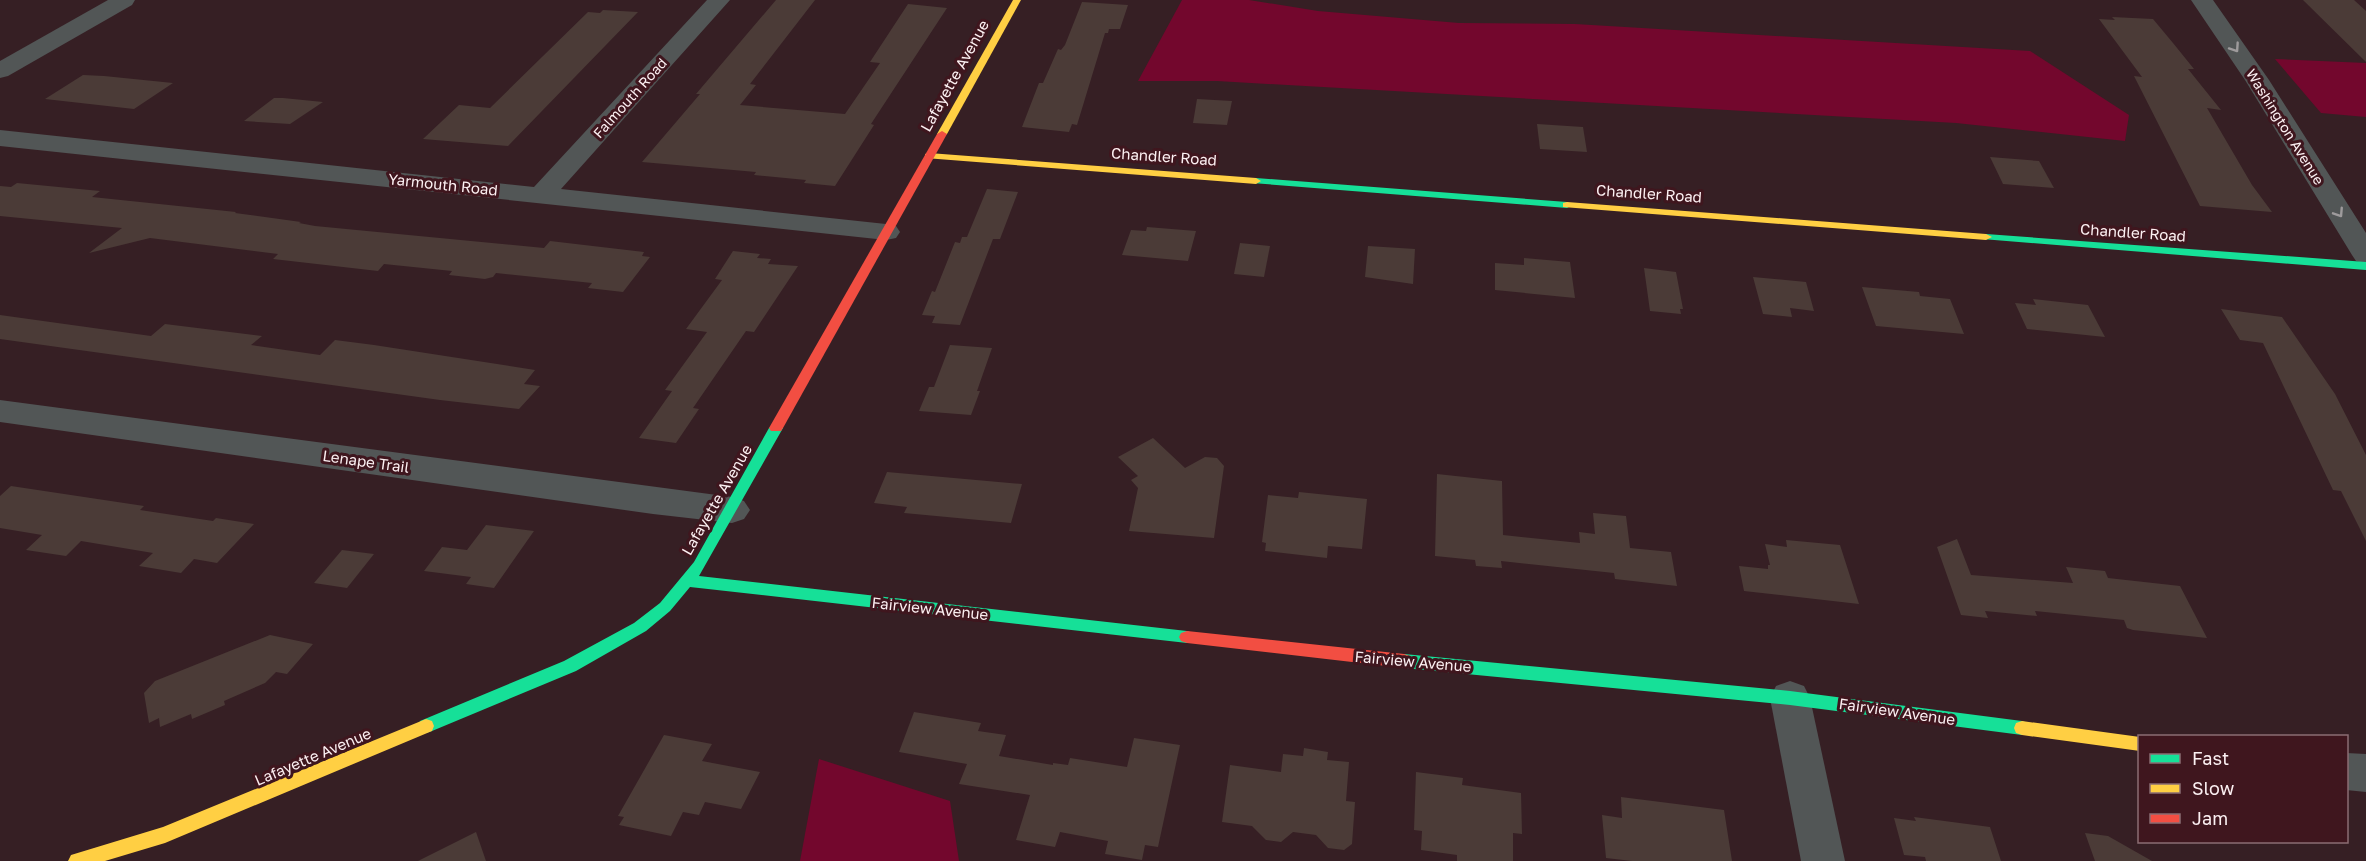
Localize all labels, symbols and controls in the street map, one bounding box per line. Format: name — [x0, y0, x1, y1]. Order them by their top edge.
street label: Lafayette Avenue — [916, 16, 992, 134]
one-way arrow — [2228, 42, 2239, 53]
street label: Falmouth Road — [589, 54, 670, 141]
street label: Washington Avenue — [2243, 66, 2328, 188]
street label: Chandler Road — [1111, 143, 1218, 169]
street label: Yarmouth Road — [388, 169, 499, 199]
street label: Chandler Road — [1596, 180, 1703, 206]
one-way arrow — [2332, 207, 2344, 217]
street label: Chandler Road — [2080, 219, 2187, 245]
street label: Lafayette Avenue — [677, 441, 755, 558]
street label: Lenape Trail — [322, 446, 411, 476]
street label: Fairview Avenue — [871, 593, 990, 623]
street label: Fairview Avenue — [1354, 647, 1473, 675]
street label: Fairview Avenue — [1838, 694, 1957, 728]
street label: Lafayette Avenue — [252, 723, 374, 789]
legend — [2138, 735, 2348, 843]
text: Fast — [2192, 747, 2229, 769]
text: Slow — [2192, 777, 2235, 799]
text: Jam — [2192, 807, 2228, 829]

